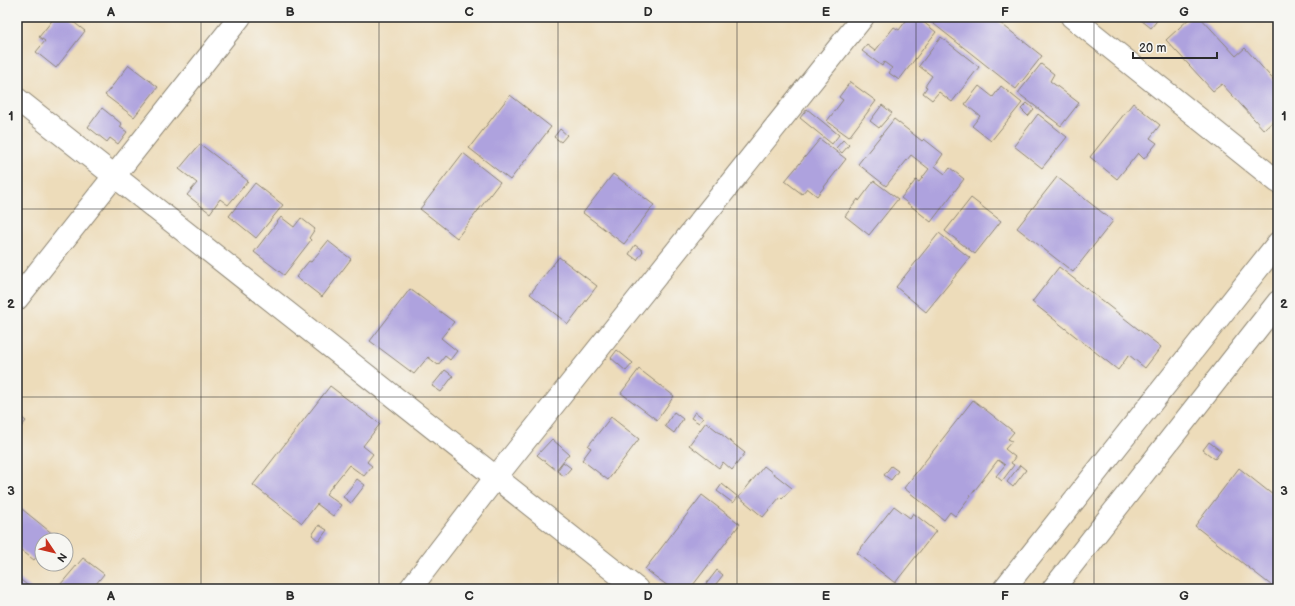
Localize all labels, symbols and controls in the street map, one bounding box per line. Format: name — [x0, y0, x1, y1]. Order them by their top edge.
text: A — [106, 4, 115, 20]
text: B — [285, 4, 295, 20]
text: C — [464, 4, 474, 20]
text: D — [643, 4, 653, 20]
text: E — [822, 4, 831, 20]
text: F — [1001, 4, 1009, 20]
text: G — [1179, 4, 1189, 20]
scale bar — [1133, 34, 1217, 60]
text: 20 m — [1139, 41, 1166, 56]
text: 1 — [8, 108, 14, 124]
text: 1 — [1281, 108, 1287, 124]
text: 2 — [7, 296, 15, 312]
text: 2 — [1280, 296, 1288, 312]
text: 3 — [7, 483, 15, 499]
text: 3 — [1280, 483, 1288, 499]
north arrow — [34, 532, 74, 572]
text: N — [54, 550, 69, 565]
text: A — [106, 588, 115, 604]
text: B — [285, 588, 295, 604]
text: C — [464, 588, 474, 604]
text: D — [643, 588, 653, 604]
text: E — [822, 588, 831, 604]
text: F — [1001, 588, 1009, 604]
text: G — [1179, 588, 1189, 604]

